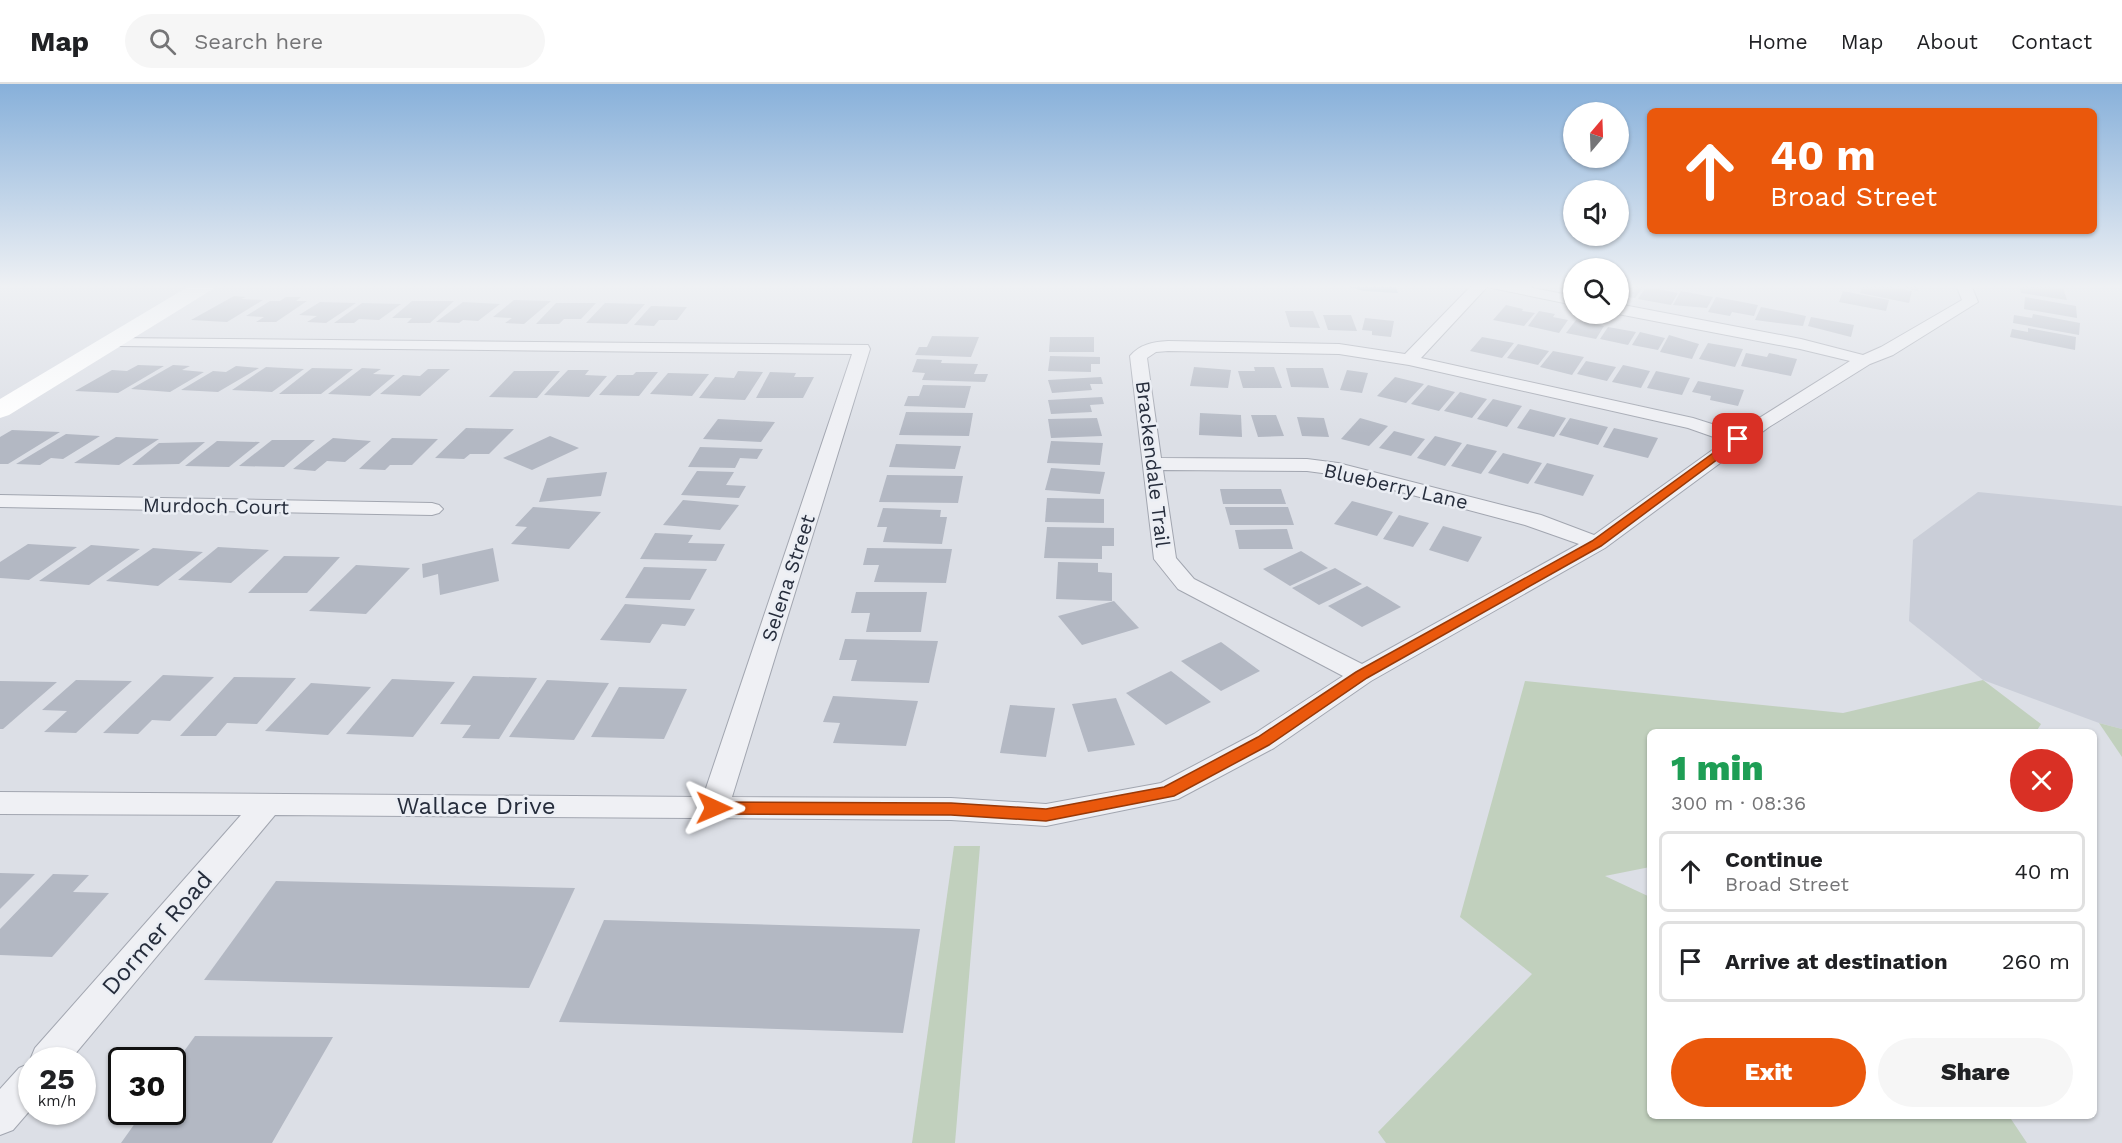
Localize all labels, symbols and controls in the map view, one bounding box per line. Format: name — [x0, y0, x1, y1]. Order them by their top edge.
search box — [125, 14, 545, 68]
text: Map — [30, 25, 89, 58]
icon: search — [146, 25, 179, 58]
text: Search here — [194, 29, 323, 54]
text: Home — [1748, 29, 1808, 54]
text: Map — [1841, 29, 1884, 54]
text: About — [1917, 29, 1978, 54]
text: Contact — [2011, 29, 2092, 54]
north arrow — [1563, 102, 1629, 168]
map controls — [1563, 102, 1629, 324]
text: 40 m — [1770, 131, 1876, 180]
icon: ahead — [1671, 132, 1749, 210]
button: sound — [1563, 180, 1629, 246]
text: Broad Street — [1770, 181, 1937, 213]
button: search — [1563, 258, 1629, 324]
street label: Brackendale Trail — [1131, 379, 1175, 549]
pin — [1712, 413, 1763, 464]
icon: arrive — [1721, 422, 1754, 455]
street label: Blueberry Lane — [1322, 458, 1470, 514]
street label: Murdoch Court — [143, 493, 290, 519]
street label: Selena Street — [756, 511, 820, 645]
text: 1 min — [1671, 747, 1764, 789]
button: close — [2010, 749, 2073, 812]
position arrow — [682, 776, 746, 840]
text: 300 m · 08:36 — [1671, 791, 1806, 815]
street label: Wallace Drive — [396, 792, 556, 820]
text: Continue — [1725, 847, 1823, 872]
icon: ahead — [1674, 855, 1707, 888]
text: 40 m — [2014, 859, 2070, 884]
street label: Dormer Road — [96, 866, 218, 1000]
text: Broad Street — [1725, 872, 1849, 896]
icon: arrive — [1674, 945, 1707, 978]
text: Arrive at destination — [1725, 949, 1948, 974]
text: 260 m — [2002, 949, 2070, 974]
button: Exit — [1671, 1038, 1866, 1107]
button: Share — [1878, 1038, 2073, 1107]
speed limit sign: 30 — [108, 1047, 186, 1125]
text: 25 — [39, 1061, 75, 1096]
text: km/h — [38, 1092, 76, 1110]

